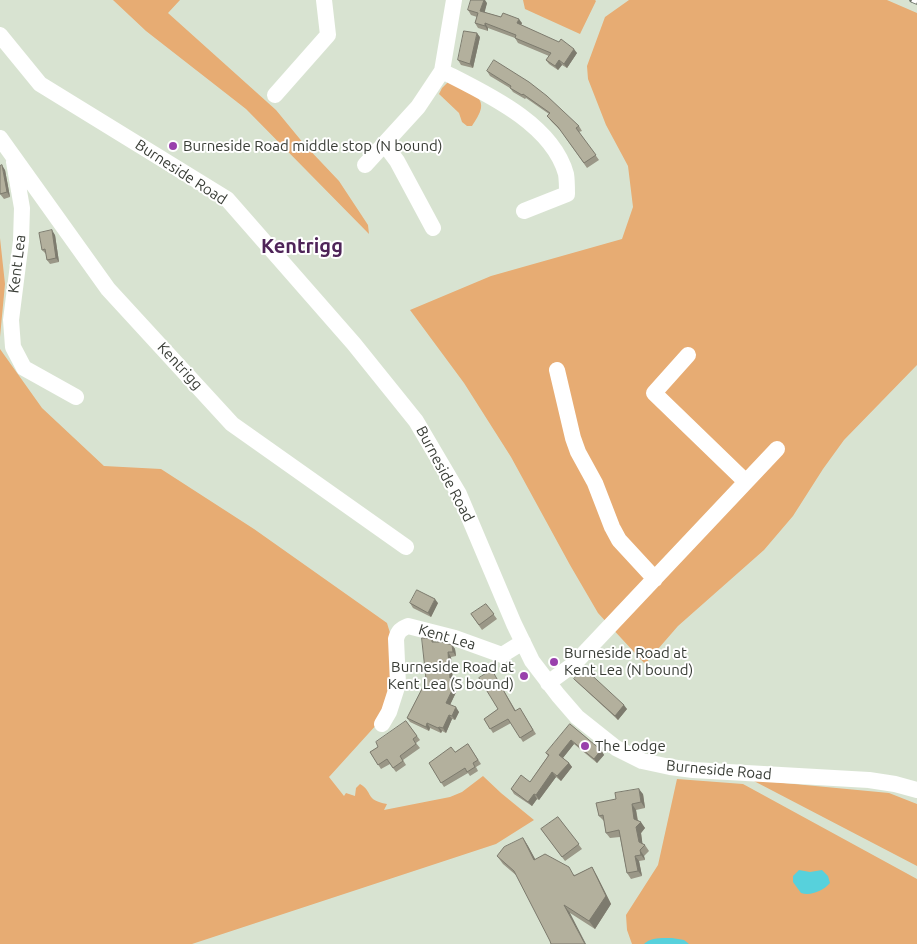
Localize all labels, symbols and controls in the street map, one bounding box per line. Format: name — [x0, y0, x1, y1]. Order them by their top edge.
street label: Burneside Road — [132, 136, 230, 208]
place label: Burneside Road middle stop (N bound) — [183, 137, 442, 155]
marker: Burneside Road middle stop (N bound) — [167, 140, 179, 152]
street label: Kent Lea — [4, 234, 30, 294]
district label: Kentrigg — [261, 234, 343, 258]
street label: Kentrigg — [154, 339, 206, 393]
street label: Burneside Road — [412, 423, 478, 525]
street label: Kent Lea — [416, 620, 478, 654]
place label: Burneside Road at Kent Lea (N bound) — [564, 644, 693, 679]
marker: Burneside Road at Kent Lea (N bound) — [548, 656, 560, 668]
place label: Burneside Road at Kent Lea (S bound) — [388, 658, 514, 693]
marker: Burneside Road at Kent Lea (S bound) — [518, 670, 530, 682]
place label: The Lodge — [595, 737, 666, 755]
marker: The Lodge — [579, 740, 591, 752]
street label: Burneside Road — [665, 756, 773, 784]

